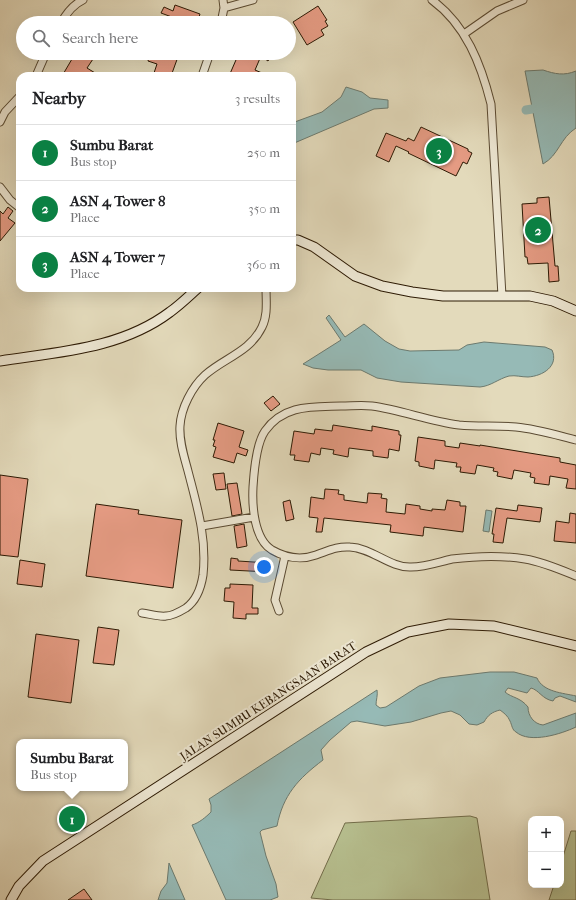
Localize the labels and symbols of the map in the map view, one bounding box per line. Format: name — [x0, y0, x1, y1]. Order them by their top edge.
pin: 3 — [426, 136, 452, 166]
pin: 2 — [525, 215, 551, 245]
your location — [254, 557, 274, 577]
street label: JALAN SUMBU KEBANGSAAN BARAT — [176, 638, 360, 764]
pin: 1 — [59, 804, 85, 834]

